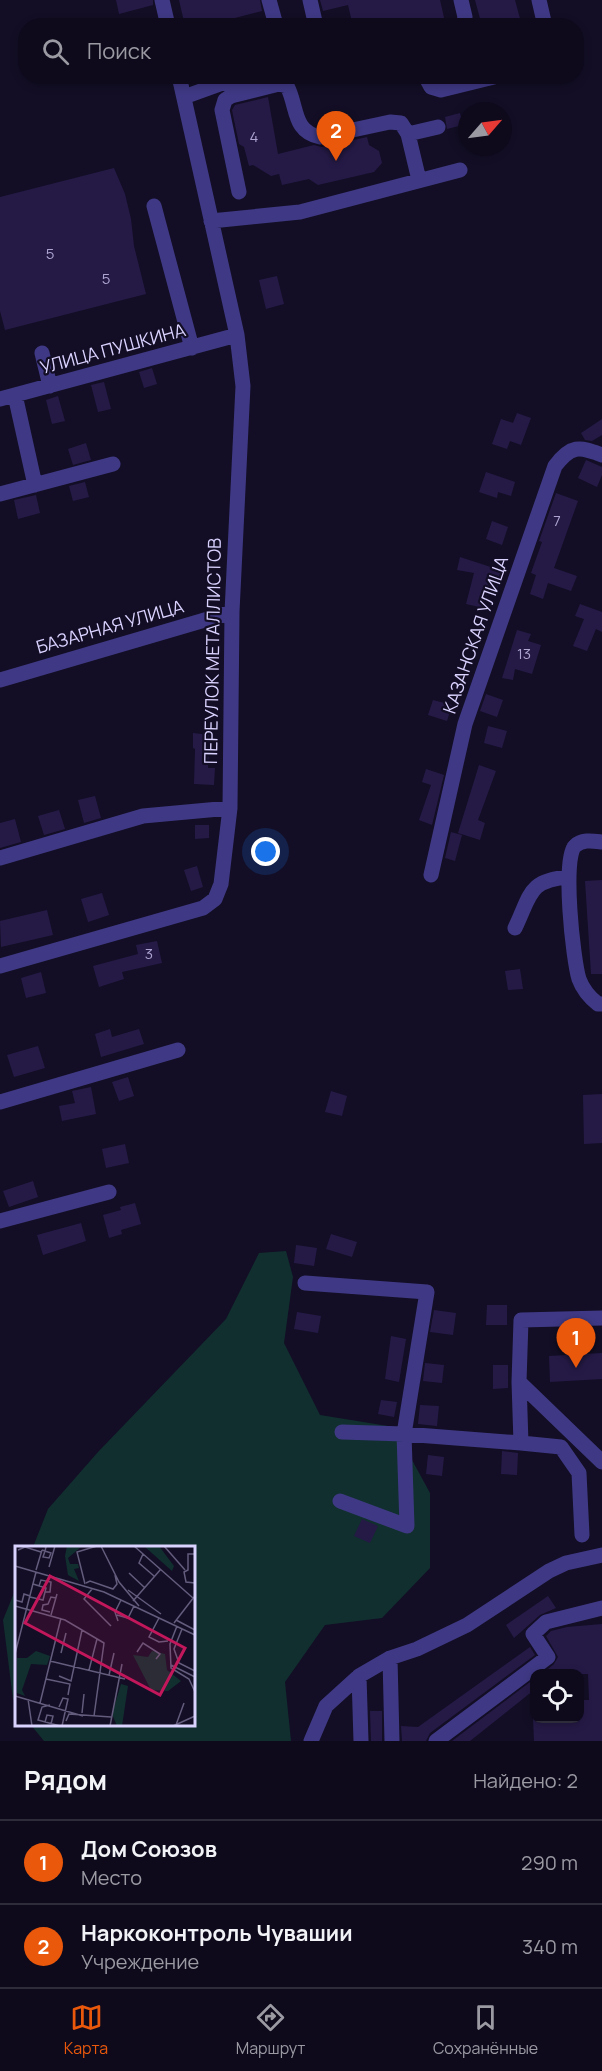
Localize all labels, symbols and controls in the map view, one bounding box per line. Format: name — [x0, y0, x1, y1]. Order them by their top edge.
search box — [18, 18, 584, 84]
icon: search — [39, 35, 72, 68]
text: Поиск — [87, 36, 151, 66]
north arrow — [458, 102, 512, 156]
pin: 2 — [316, 112, 356, 161]
house number: 4 — [250, 126, 259, 147]
house number: 5 — [46, 243, 54, 264]
house number: 5 — [102, 268, 110, 289]
street label: УЛИЦА ПУШКИНА — [37, 317, 189, 379]
house number: 7 — [553, 510, 561, 531]
street label: ПЕРЕУЛОК МЕТАЛЛИСТОВ — [198, 538, 226, 764]
street label: КАЗАНСКАЯ УЛИЦА — [437, 552, 513, 717]
street label: БАЗАРНАЯ УЛИЦА — [33, 593, 187, 659]
house number: 13 — [517, 643, 531, 664]
your location — [251, 837, 280, 866]
house number: 3 — [145, 943, 153, 964]
pin: 1 — [556, 1318, 596, 1368]
inset map — [15, 1546, 195, 1726]
map controls — [530, 1669, 584, 1723]
button: locate — [530, 1669, 584, 1723]
text: Рядом — [24, 1762, 107, 1798]
text: Найдено: 2 — [473, 1767, 578, 1794]
text: Дом Союзов — [81, 1834, 217, 1864]
text: 1 — [39, 1849, 48, 1876]
text: 290 m — [521, 1849, 578, 1876]
text: Место — [81, 1864, 142, 1891]
text: Наркоконтроль Чувашии — [81, 1918, 353, 1948]
text: 2 — [38, 1933, 49, 1960]
text: 340 m — [522, 1933, 578, 1960]
text: Учреждение — [81, 1948, 199, 1975]
tab: Карта — [64, 2001, 108, 2059]
tab: Маршрут — [236, 2001, 305, 2059]
tab: Сохранённые — [433, 2001, 538, 2059]

